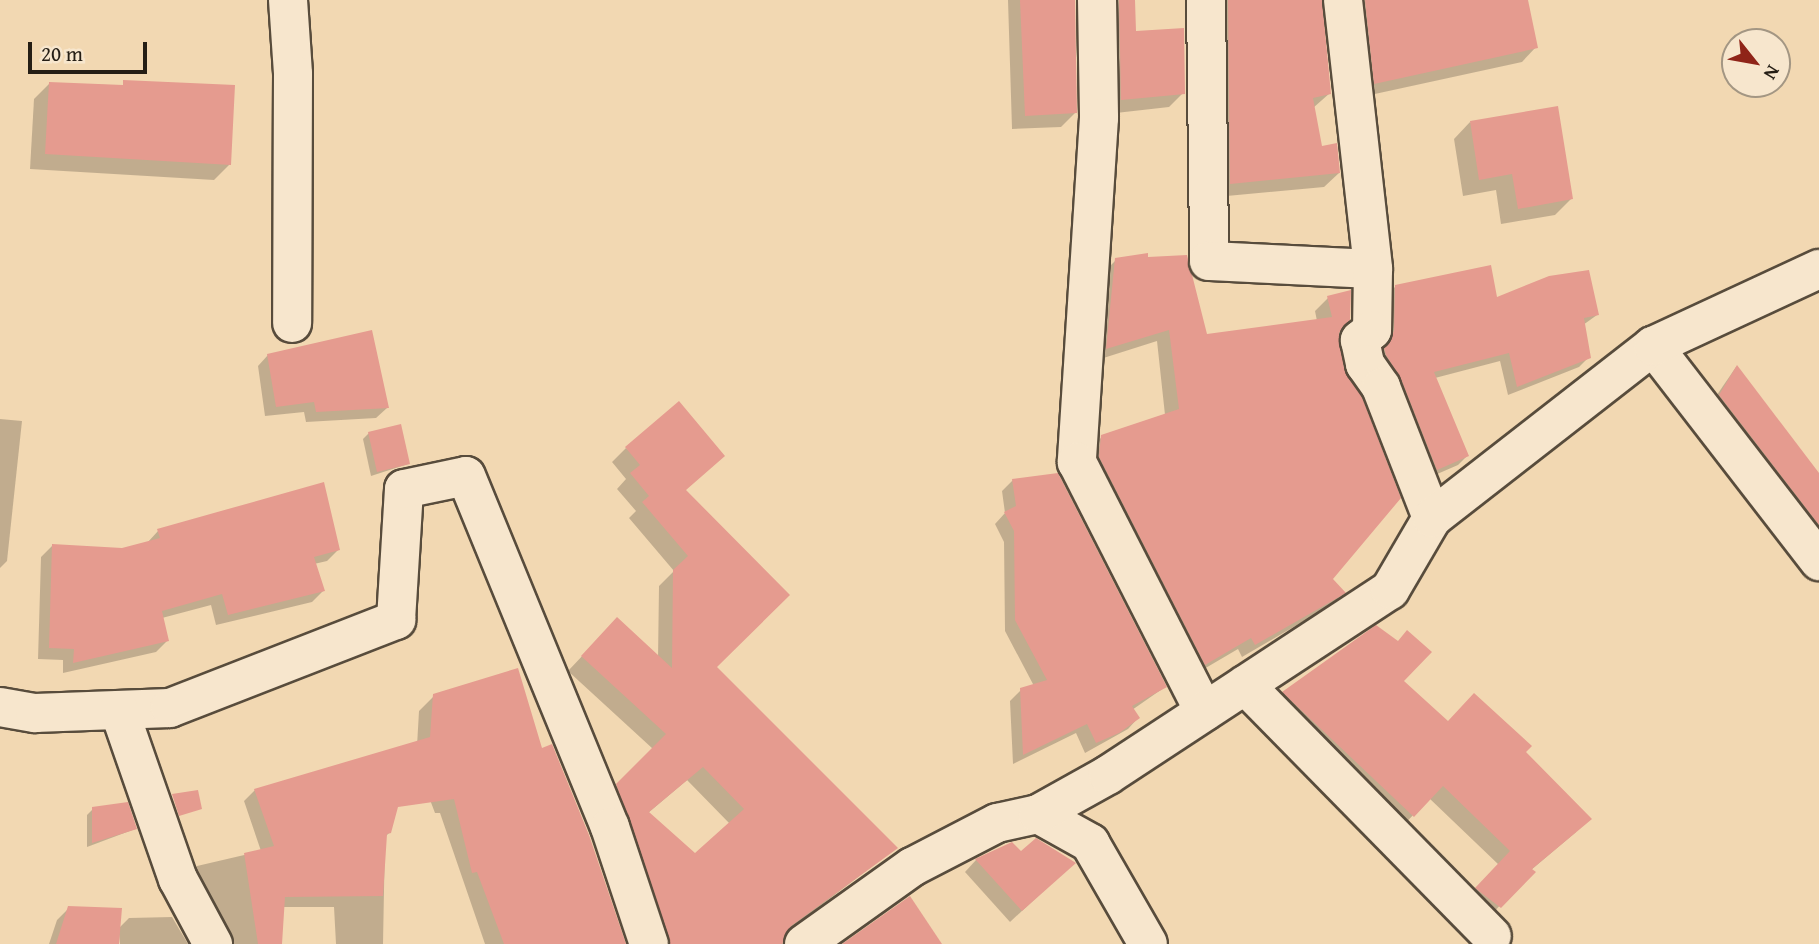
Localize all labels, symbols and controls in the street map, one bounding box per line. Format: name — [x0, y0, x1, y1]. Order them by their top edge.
scale bar — [32, 28, 150, 72]
north arrow — [1721, 28, 1791, 98]
text: 20 m — [41, 38, 83, 69]
text: N — [1757, 60, 1788, 85]

